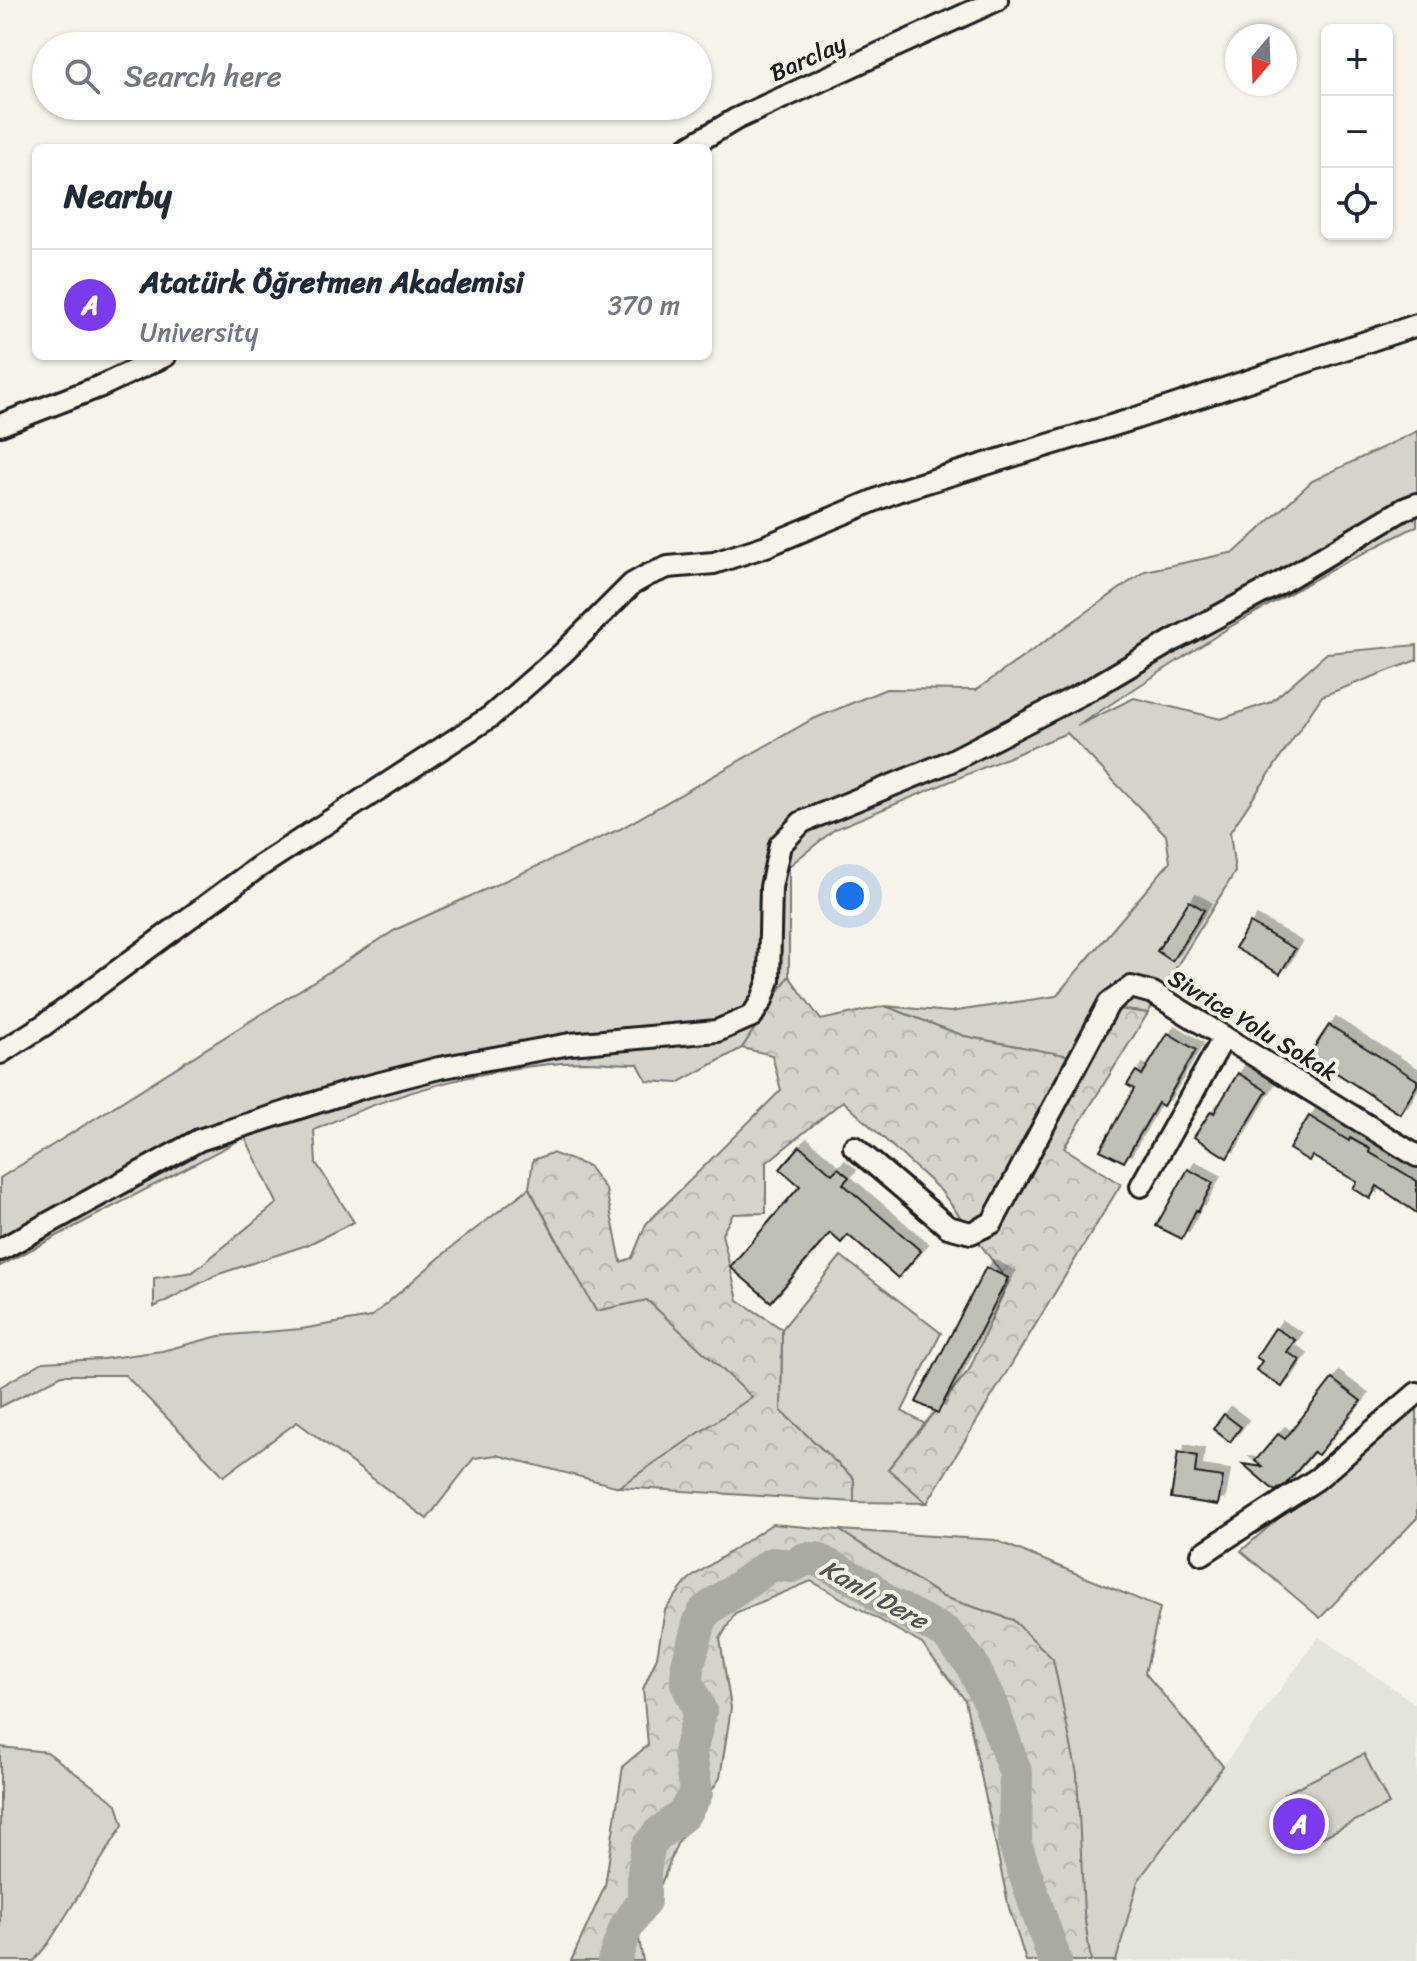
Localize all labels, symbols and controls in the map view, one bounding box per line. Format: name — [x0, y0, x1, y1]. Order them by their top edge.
street label: Barclay — [763, 22, 854, 94]
north arrow — [1225, 24, 1297, 96]
map controls — [1321, 24, 1393, 240]
button: + — [1321, 24, 1393, 96]
search box — [32, 32, 712, 120]
text: Search here — [124, 49, 282, 103]
icon: search — [60, 54, 104, 98]
button: − — [1321, 96, 1393, 168]
text: Nearby — [64, 166, 172, 226]
button: locate — [1321, 168, 1393, 240]
text: Atatürk Öğretmen Akademisi — [140, 255, 524, 309]
text: A — [81, 282, 99, 328]
text: 370 m — [608, 282, 680, 328]
text: University — [140, 309, 258, 355]
your location — [830, 876, 870, 916]
street label: Sivrice Yolu Sokak — [1160, 957, 1346, 1093]
water label: Kanlı Dere — [812, 1545, 939, 1644]
pin: A — [1273, 1794, 1325, 1854]

